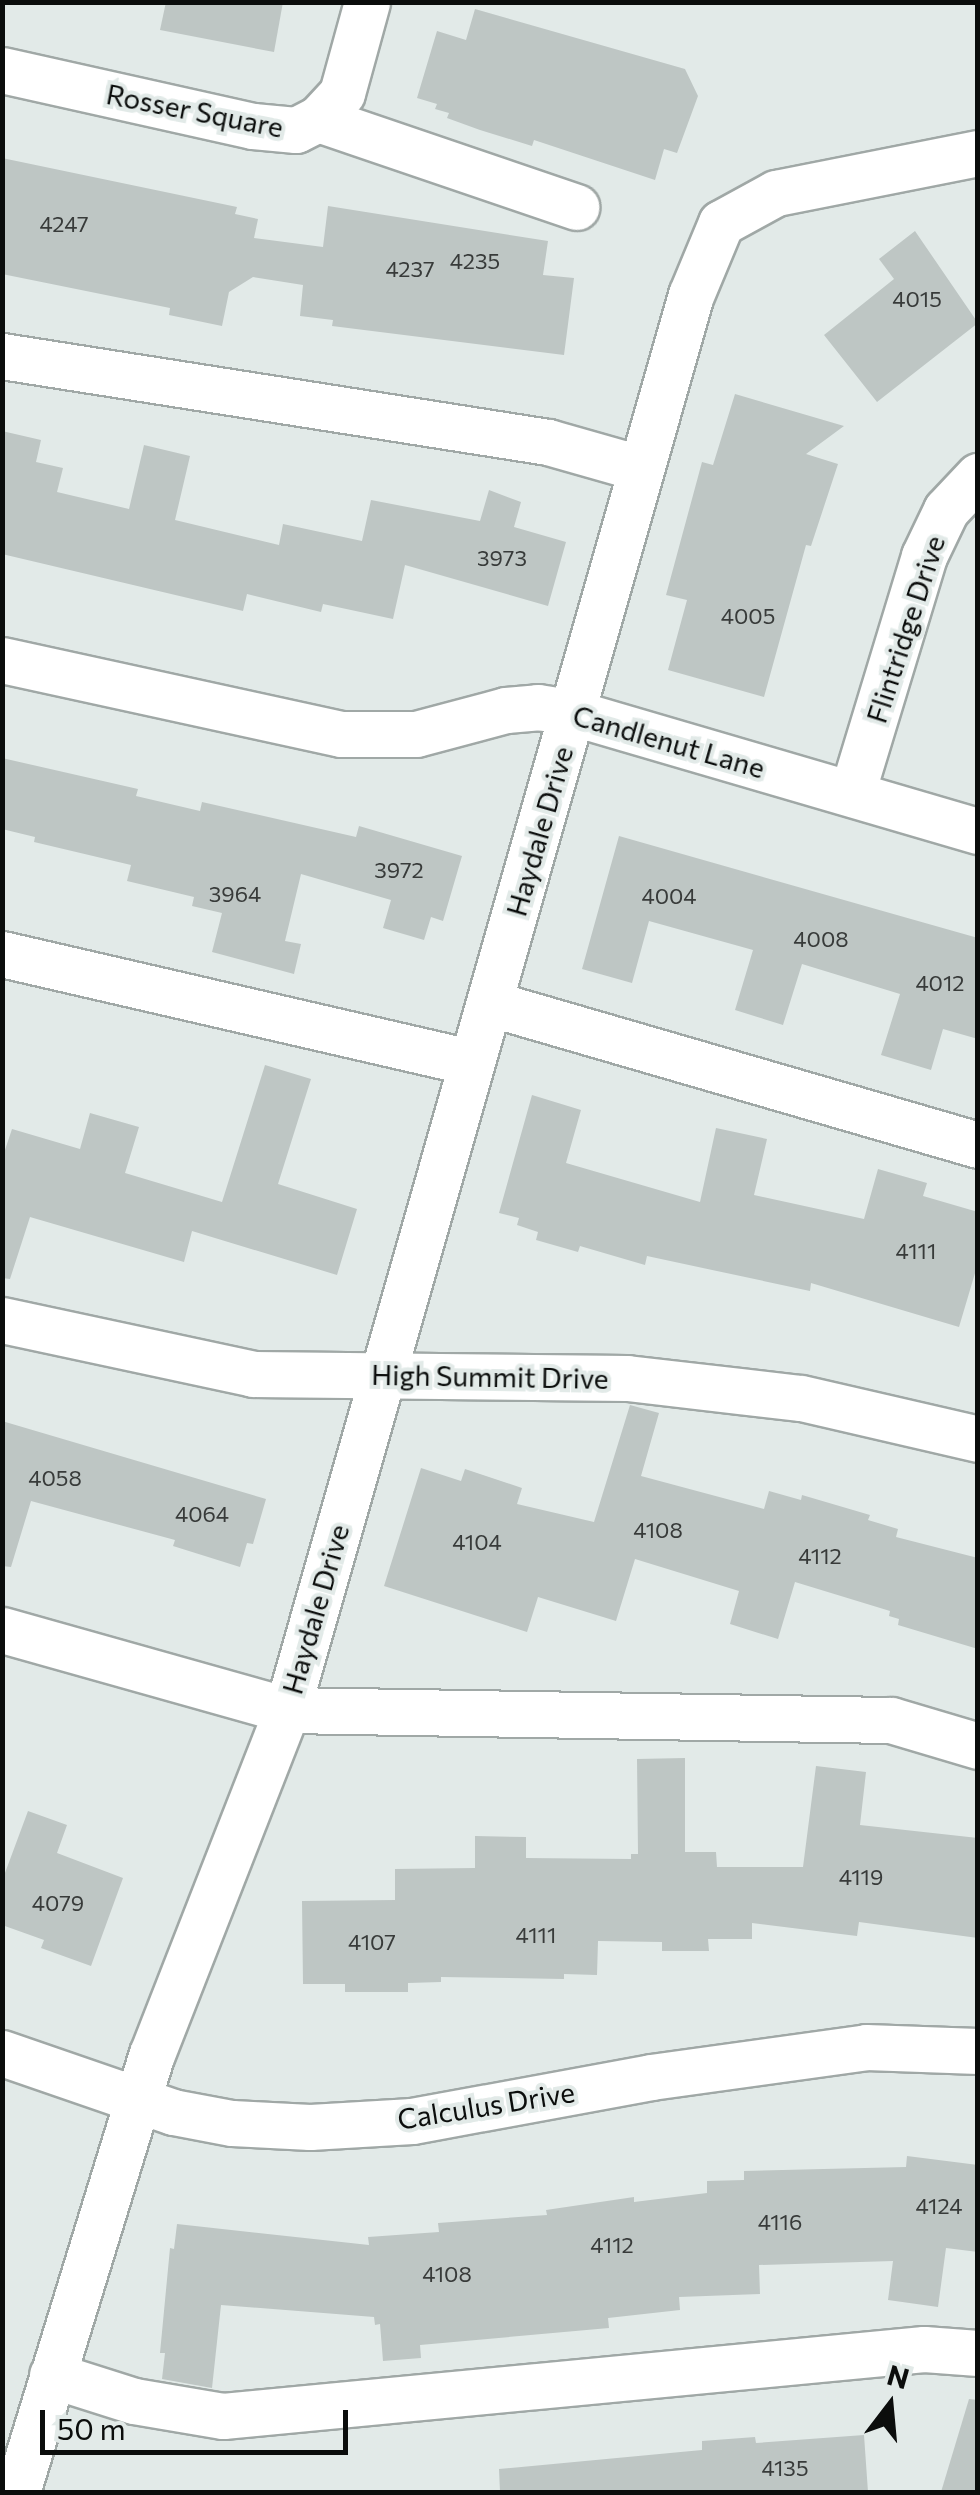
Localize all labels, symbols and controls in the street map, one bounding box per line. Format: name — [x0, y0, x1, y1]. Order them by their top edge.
street label: Rosser Square — [104, 76, 286, 144]
house number: 4247 — [39, 211, 89, 237]
house number: 4235 — [450, 248, 500, 274]
house number: 4237 — [385, 256, 435, 282]
house number: 4015 — [892, 286, 942, 312]
street label: Flintridge Drive — [859, 531, 951, 727]
house number: 3973 — [477, 545, 527, 571]
house number: 4005 — [721, 603, 775, 629]
street label: Candlenut Lane — [569, 698, 769, 784]
street label: Haydale Drive — [499, 742, 579, 920]
house number: 3972 — [374, 857, 424, 883]
house number: 3964 — [209, 881, 261, 907]
house number: 4004 — [641, 883, 697, 909]
house number: 4008 — [793, 926, 849, 952]
house number: 4012 — [915, 970, 965, 996]
house number: 4111 — [896, 1238, 936, 1264]
street label: High Summit Drive — [371, 1357, 609, 1395]
house number: 4058 — [28, 1465, 82, 1491]
house number: 4064 — [175, 1501, 229, 1527]
house number: 4108 — [633, 1517, 683, 1543]
street label: Haydale Drive — [275, 1520, 355, 1698]
house number: 4104 — [452, 1529, 502, 1555]
house number: 4112 — [798, 1543, 842, 1569]
house number: 4119 — [839, 1864, 883, 1890]
house number: 4079 — [32, 1890, 84, 1916]
house number: 4111 — [516, 1922, 556, 1948]
house number: 4107 — [348, 1929, 396, 1955]
street label: Calculus Drive — [395, 2074, 577, 2136]
house number: 4124 — [916, 2193, 962, 2219]
house number: 4116 — [758, 2209, 802, 2235]
house number: 4112 — [590, 2232, 634, 2258]
house number: 4108 — [422, 2261, 472, 2287]
north arrow — [840, 2355, 940, 2455]
text: N — [883, 2357, 913, 2395]
scale bar — [45, 2390, 352, 2452]
text: 50 m — [57, 2409, 126, 2446]
house number: 4135 — [761, 2455, 809, 2481]

